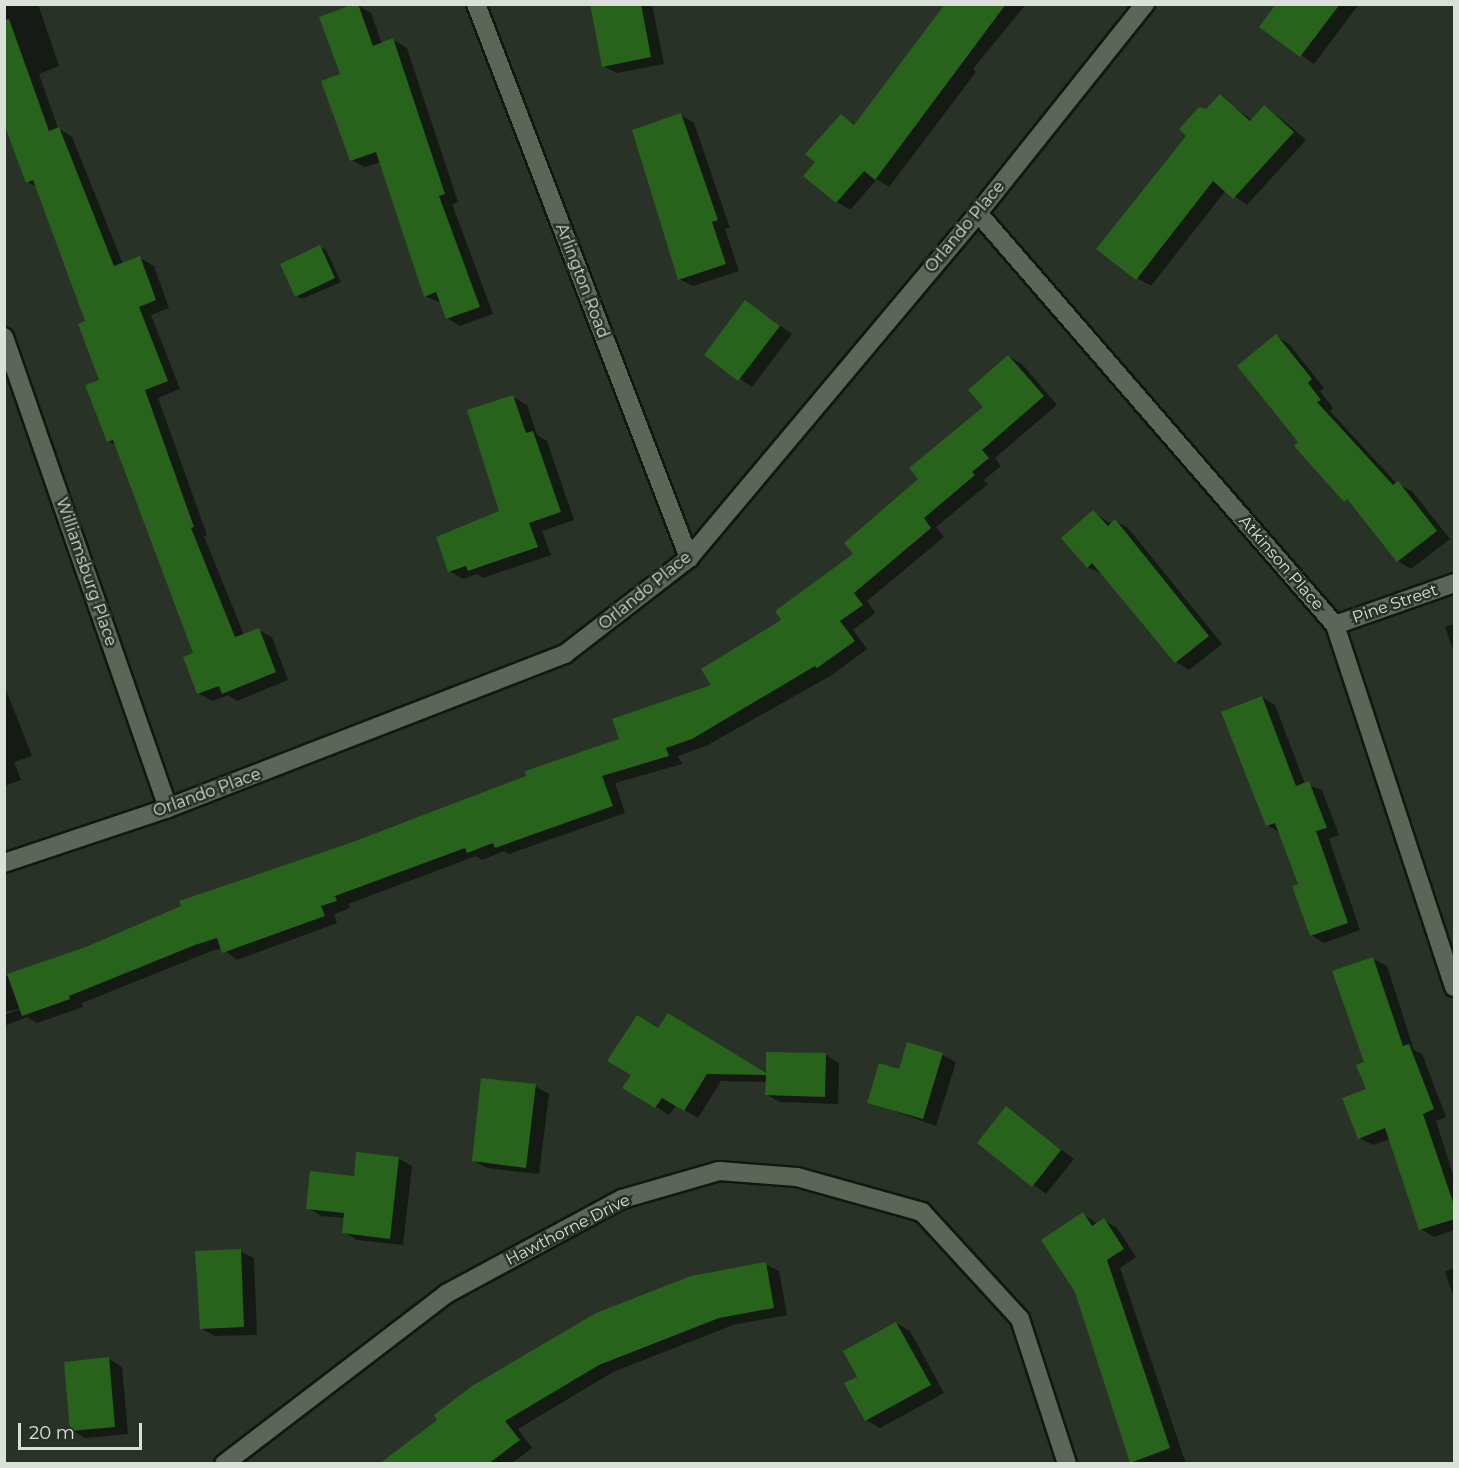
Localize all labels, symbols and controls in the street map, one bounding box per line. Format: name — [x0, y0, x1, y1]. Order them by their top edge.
street label: Orlando Place — [921, 178, 1009, 276]
street label: Arlington Road — [551, 221, 613, 341]
street label: Williamsburg Place — [52, 495, 120, 649]
street label: Atkinson Place — [1235, 512, 1327, 614]
street label: Orlando Place — [595, 548, 695, 634]
street label: Pine Street — [1350, 580, 1440, 628]
street label: Orlando Place — [151, 765, 263, 821]
street label: Hawthorne Drive — [503, 1190, 633, 1270]
scale bar — [21, 1411, 146, 1449]
text: 20 m — [29, 1422, 75, 1444]

